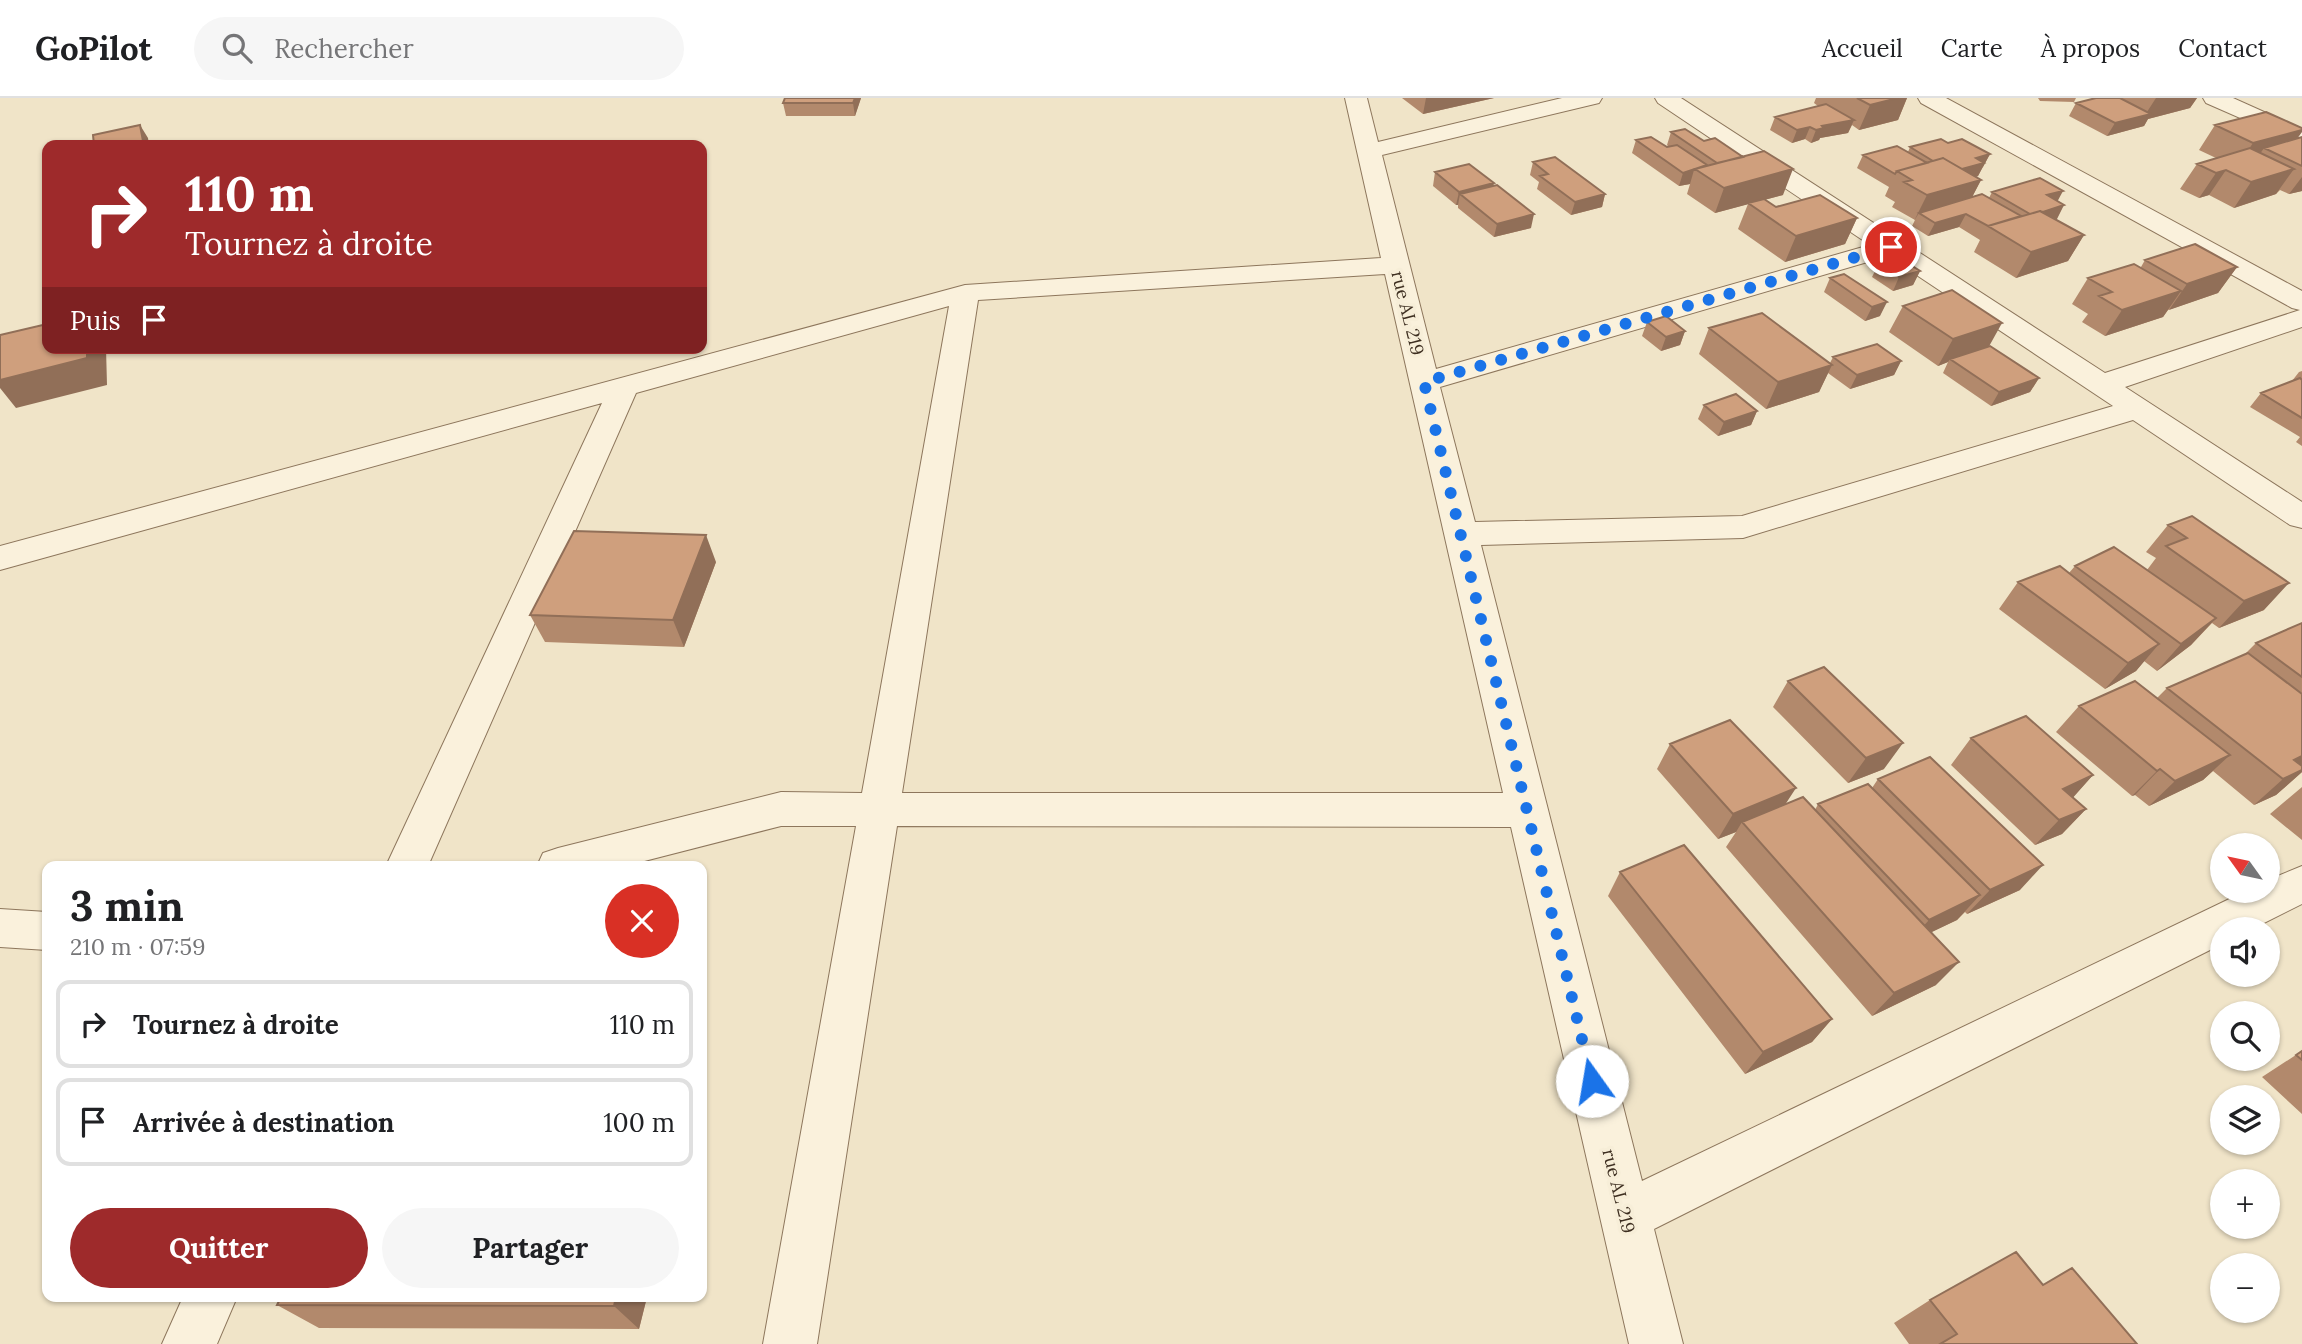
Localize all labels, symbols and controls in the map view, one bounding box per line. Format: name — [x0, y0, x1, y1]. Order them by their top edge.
search box — [194, 17, 684, 80]
text: GoPilot — [35, 27, 152, 69]
icon: search — [218, 29, 256, 67]
text: Rechercher — [274, 32, 414, 65]
text: Accueil — [1822, 33, 1903, 64]
text: Carte — [1941, 33, 2003, 64]
text: À propos — [2041, 33, 2140, 64]
text: Contact — [2178, 33, 2267, 64]
text: 110 m — [185, 162, 314, 224]
icon: right — [70, 168, 161, 259]
pin — [1861, 217, 1921, 277]
text: Tournez à droite — [185, 223, 433, 264]
icon: arrive — [1872, 228, 1910, 266]
street label: rue AL 219 — [1386, 268, 1430, 358]
icon: arrive — [135, 301, 173, 339]
text: Puis — [70, 304, 121, 337]
north arrow — [2210, 833, 2280, 903]
map controls — [2210, 833, 2280, 1323]
text: 3 min — [70, 879, 184, 933]
button: close — [605, 884, 679, 958]
button: sound — [2210, 917, 2280, 987]
text: 210 m · 07:59 — [70, 932, 205, 961]
button: search — [2210, 1001, 2280, 1071]
icon: right — [74, 1005, 112, 1043]
text: Tournez à droite — [133, 1008, 339, 1041]
text: 110 m — [610, 1008, 675, 1041]
position arrow — [1555, 1044, 1629, 1118]
button: layers — [2210, 1085, 2280, 1155]
icon: arrive — [74, 1103, 112, 1141]
text: Arrivée à destination — [133, 1106, 394, 1139]
text: 100 m — [603, 1106, 675, 1139]
street label: rue AL 219 — [1597, 1146, 1641, 1236]
button: + — [2210, 1169, 2280, 1239]
button: Quitter — [70, 1208, 368, 1288]
button: Partager — [382, 1208, 679, 1288]
button: − — [2210, 1253, 2280, 1323]

